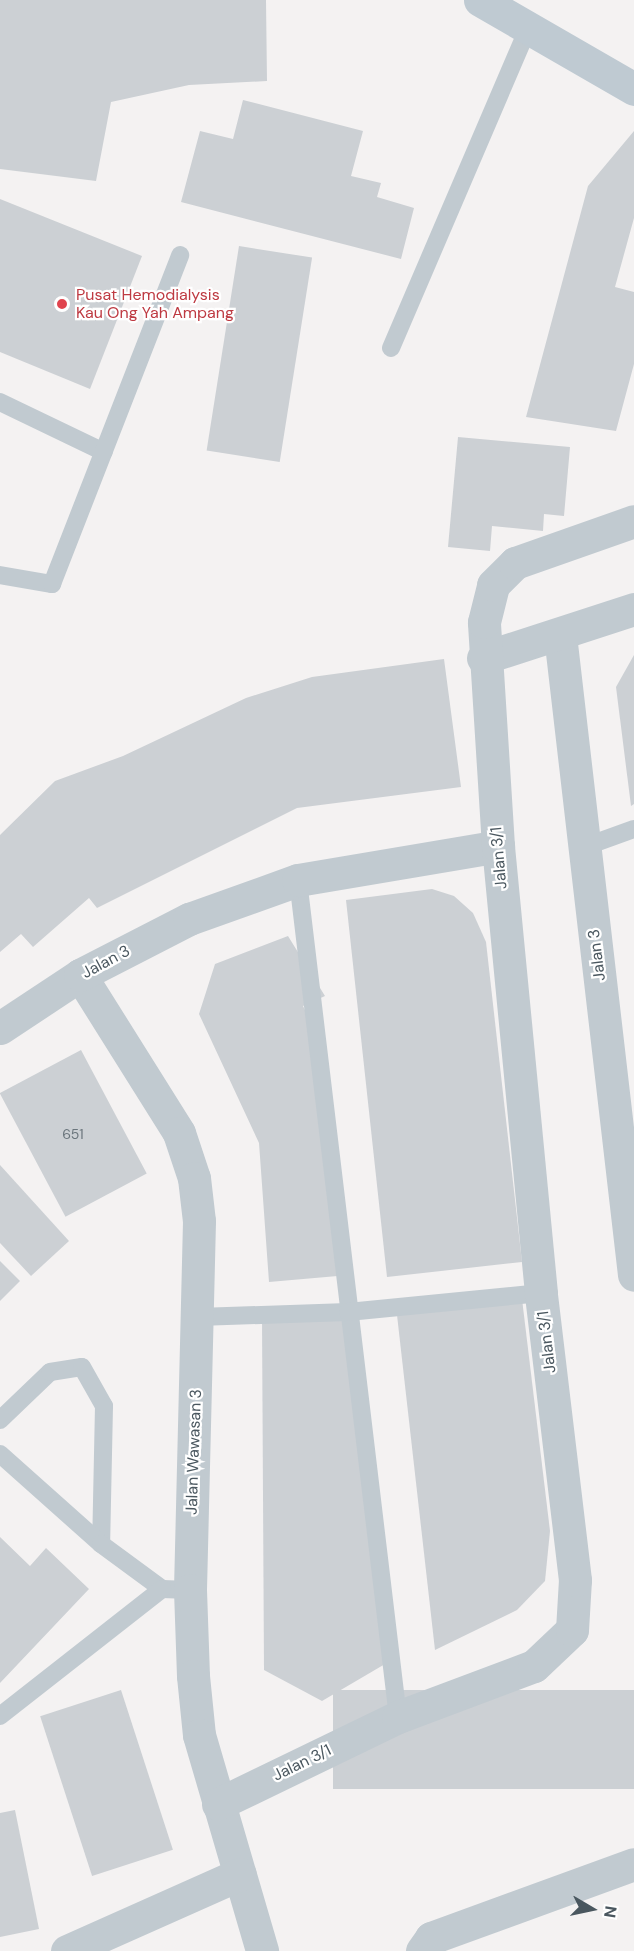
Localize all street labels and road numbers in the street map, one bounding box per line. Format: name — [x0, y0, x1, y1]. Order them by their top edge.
street label: Jalan 3/1 — [487, 826, 511, 890]
street label: Jalan 3 — [584, 928, 610, 982]
street label: Jalan 3 — [79, 941, 133, 983]
street label: Jalan 3/1 — [534, 1310, 560, 1374]
street label: Jalan Wawasan 3 — [182, 1389, 206, 1515]
street label: Jalan 3/1 — [270, 1741, 334, 1785]

